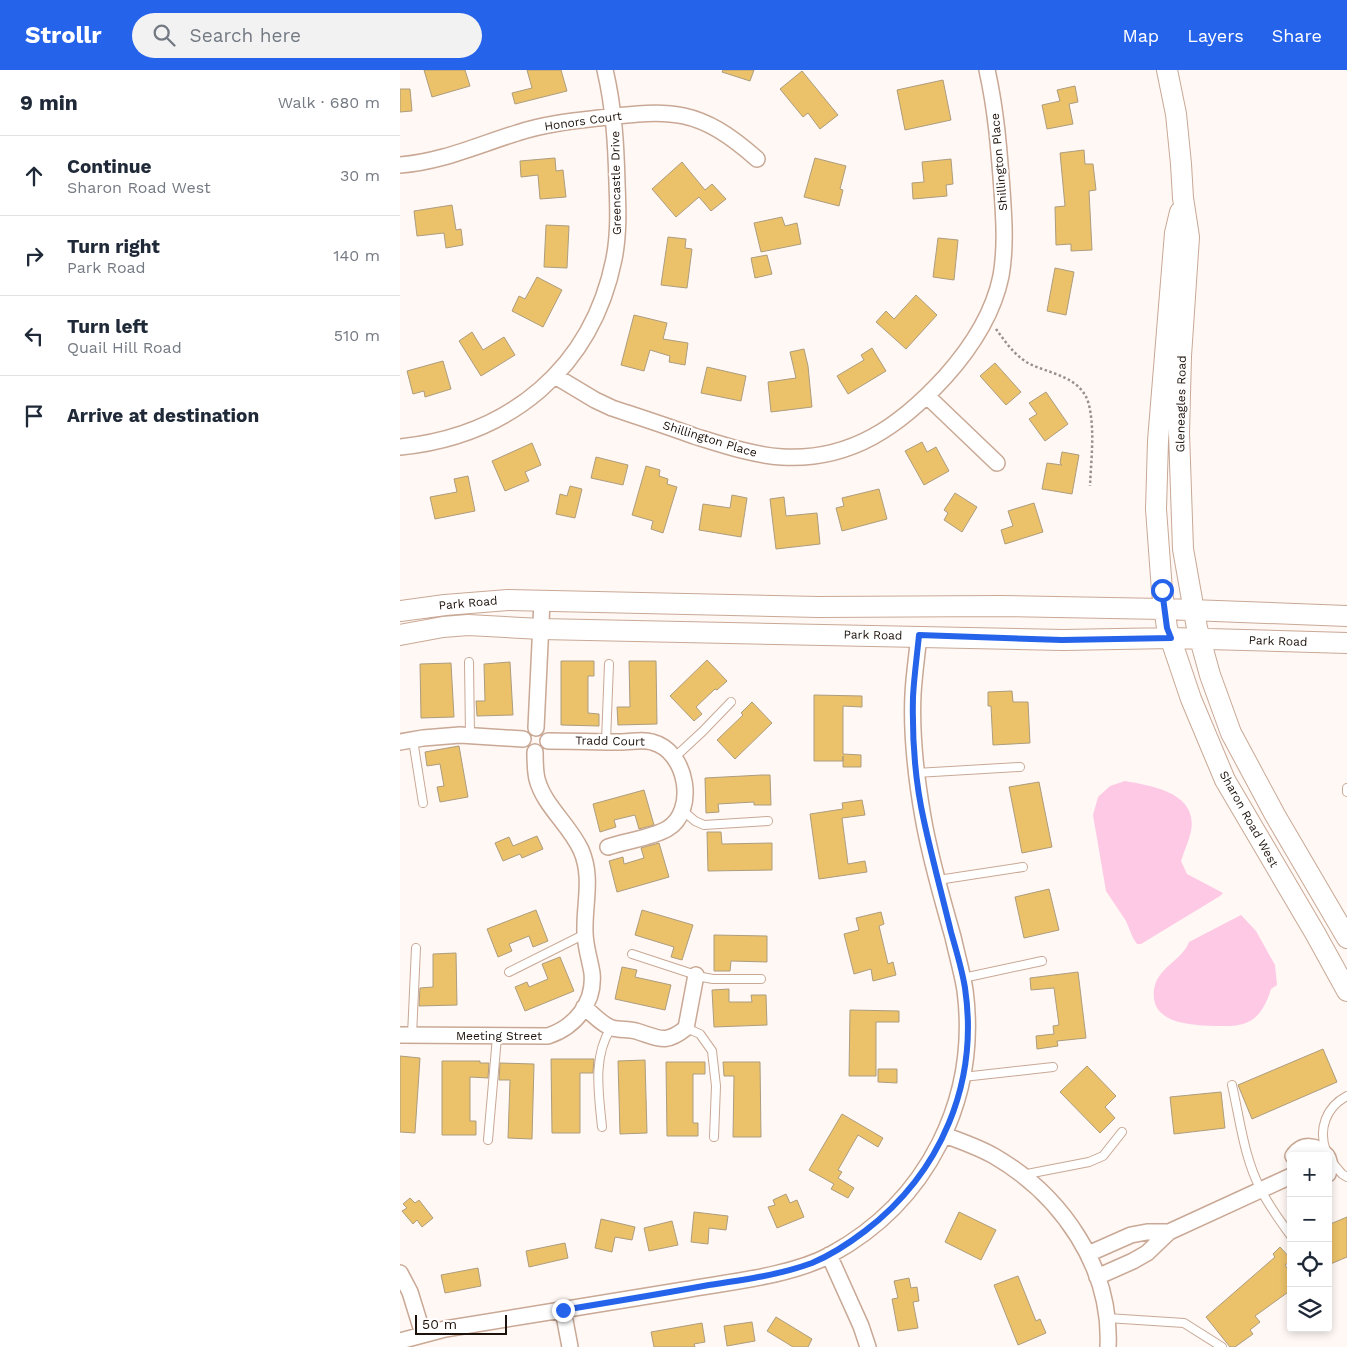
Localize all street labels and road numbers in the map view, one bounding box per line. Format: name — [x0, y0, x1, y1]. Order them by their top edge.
street label: Honors Court — [543, 109, 623, 133]
street label: Shillington Place — [988, 113, 1010, 211]
street label: Greencastle Drive — [608, 131, 624, 235]
street label: Gleneagles Road — [1173, 355, 1189, 453]
street label: Shillington Place — [661, 418, 759, 460]
street label: Park Road — [438, 593, 498, 613]
street label: Park Road — [843, 627, 903, 643]
street label: Park Road — [1248, 633, 1308, 649]
street label: Tradd Court — [575, 733, 645, 749]
street label: Sharon Road West — [1217, 768, 1281, 870]
street label: Meeting Street — [456, 1029, 542, 1043]

